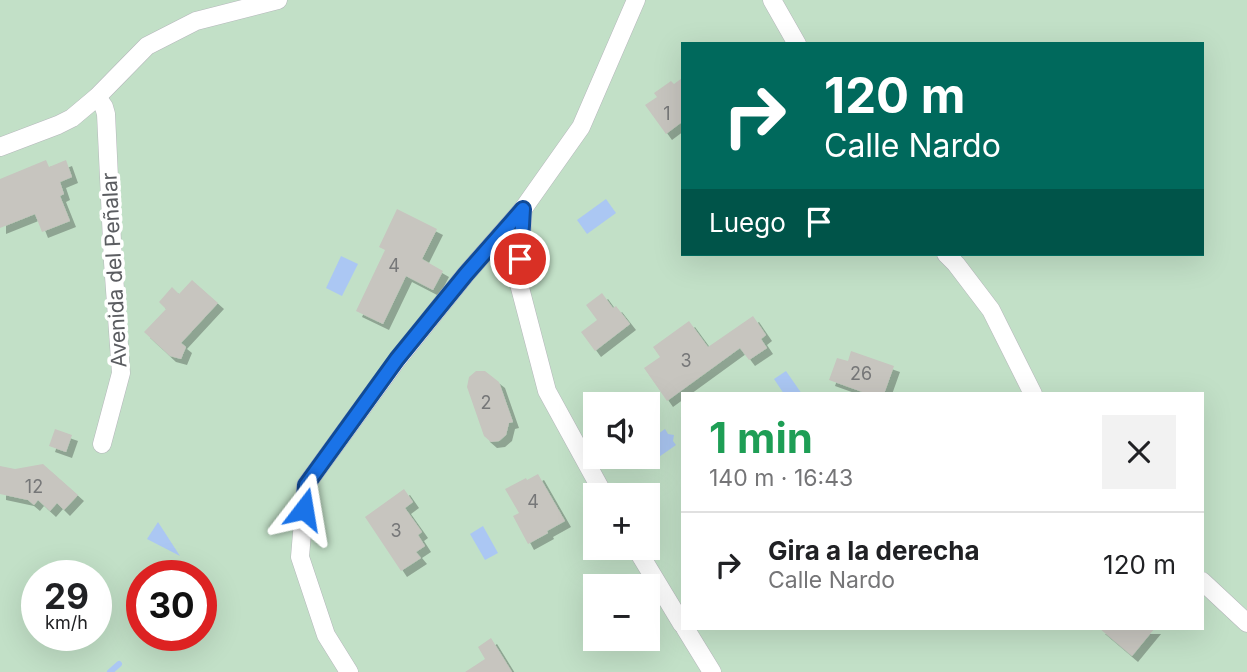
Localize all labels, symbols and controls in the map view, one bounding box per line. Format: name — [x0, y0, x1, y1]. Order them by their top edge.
text: 120 m — [824, 66, 965, 125]
icon: right — [709, 70, 800, 161]
house number: 1 — [663, 103, 671, 124]
text: Calle Nardo — [824, 126, 1001, 165]
street label: Avenida del Peñalar — [96, 172, 132, 368]
icon: arrive — [800, 203, 838, 241]
text: Luego — [709, 207, 786, 238]
pin — [490, 229, 550, 289]
icon: arrive — [501, 240, 539, 278]
house number: 4 — [388, 255, 400, 276]
house number: 3 — [680, 350, 692, 371]
house number: 26 — [850, 363, 872, 384]
house number: 2 — [481, 392, 491, 413]
map controls — [583, 392, 660, 651]
button: sound — [583, 392, 660, 469]
text: 1 min — [709, 412, 813, 463]
button: close — [1102, 415, 1176, 489]
text: 140 m · 16:43 — [709, 464, 853, 492]
position arrow — [267, 472, 341, 546]
house number: 12 — [25, 476, 43, 497]
button: + — [583, 483, 660, 560]
house number: 4 — [527, 491, 539, 512]
house number: 3 — [390, 520, 402, 541]
text: Gira a la derecha — [768, 535, 980, 566]
icon: right — [709, 546, 747, 584]
text: 120 m — [1103, 549, 1176, 580]
speed limit sign: 30 — [126, 560, 217, 651]
text: Calle Nardo — [768, 566, 895, 594]
button: − — [583, 574, 660, 651]
text: 29 — [44, 575, 89, 617]
text: km/h — [45, 612, 88, 633]

